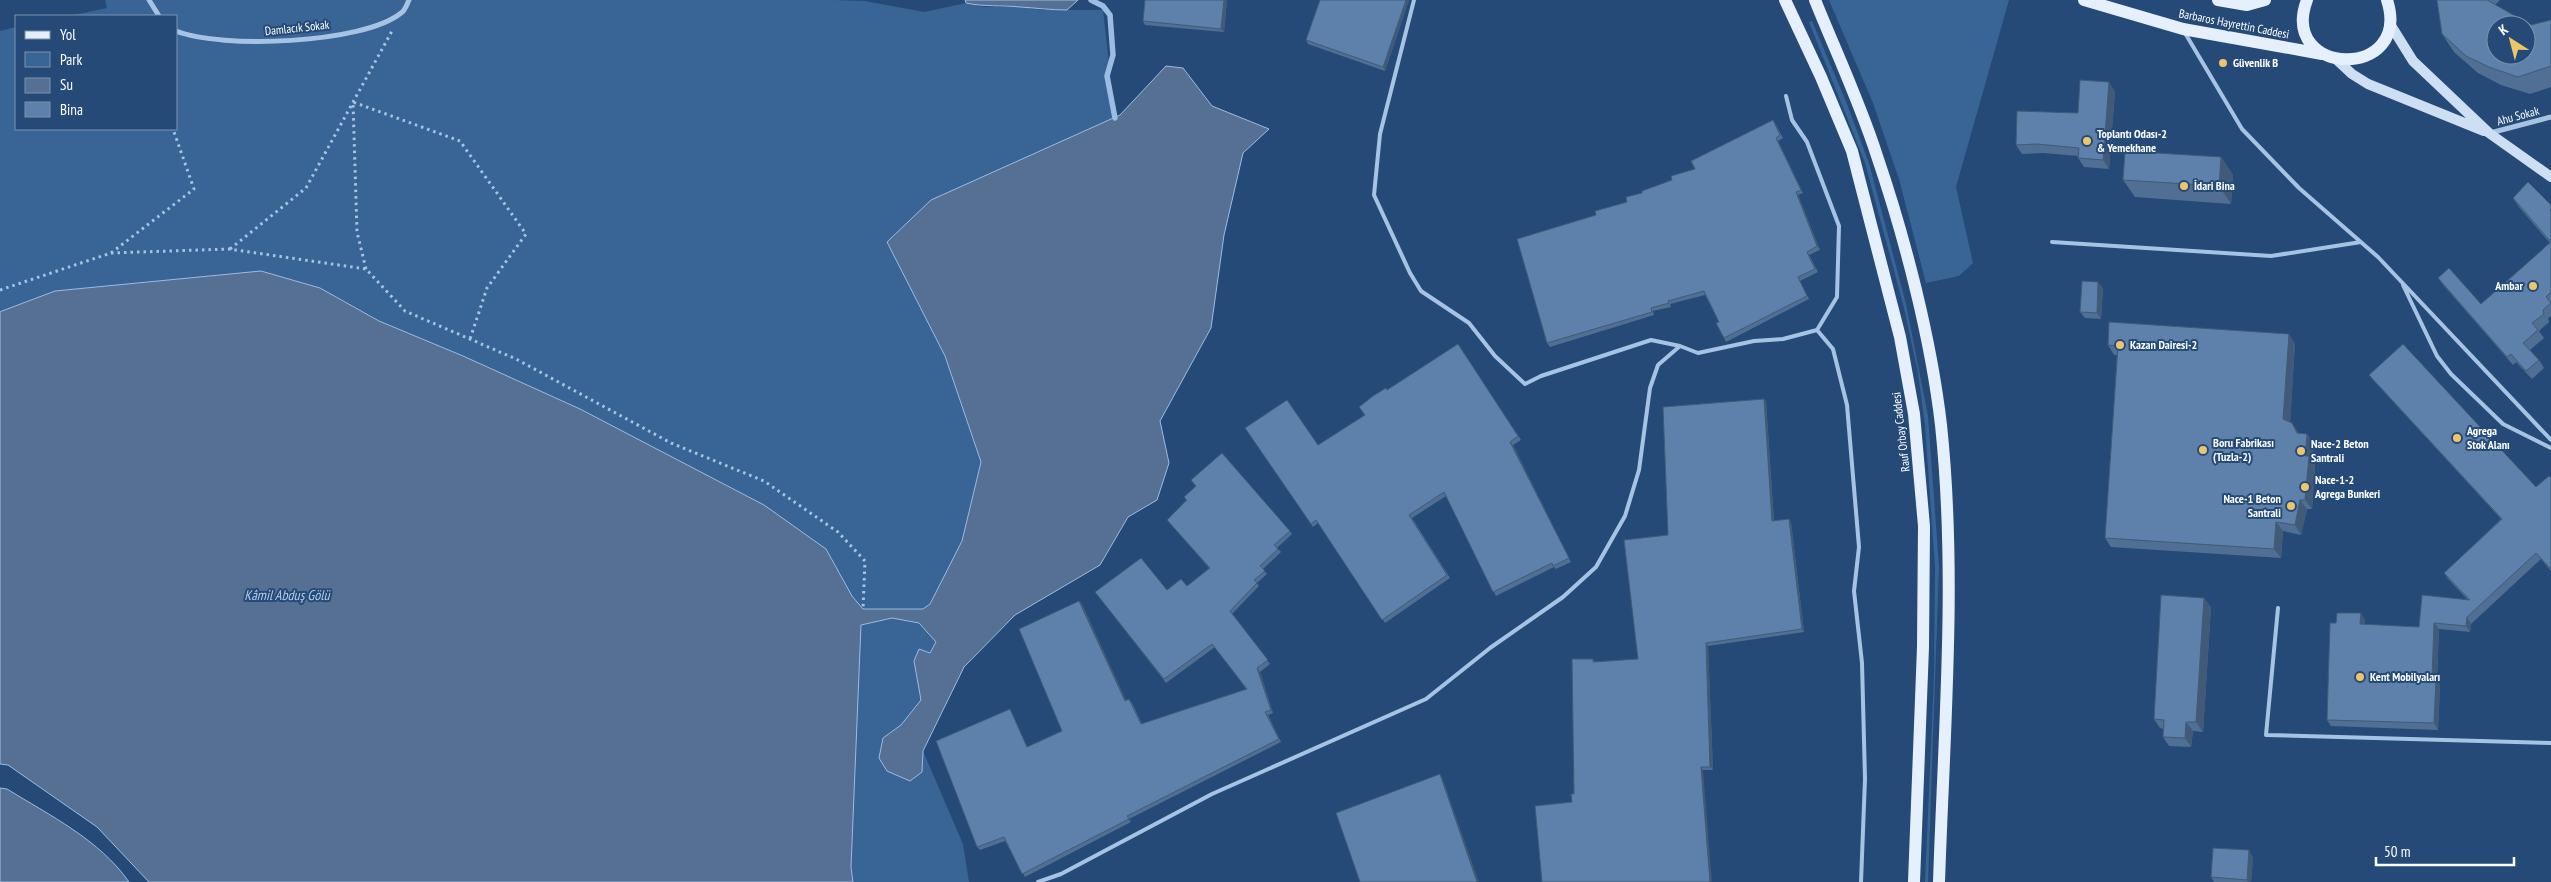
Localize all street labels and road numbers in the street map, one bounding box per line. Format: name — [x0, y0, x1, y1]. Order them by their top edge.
street label: Barbaros Hayrettin Caddesi — [2178, 5, 2290, 42]
street label: Damlacık Sokak — [264, 17, 330, 38]
street label: Ahu Sokak — [2495, 103, 2541, 128]
street label: Rauf Orbay Caddesi — [1888, 391, 1913, 473]

